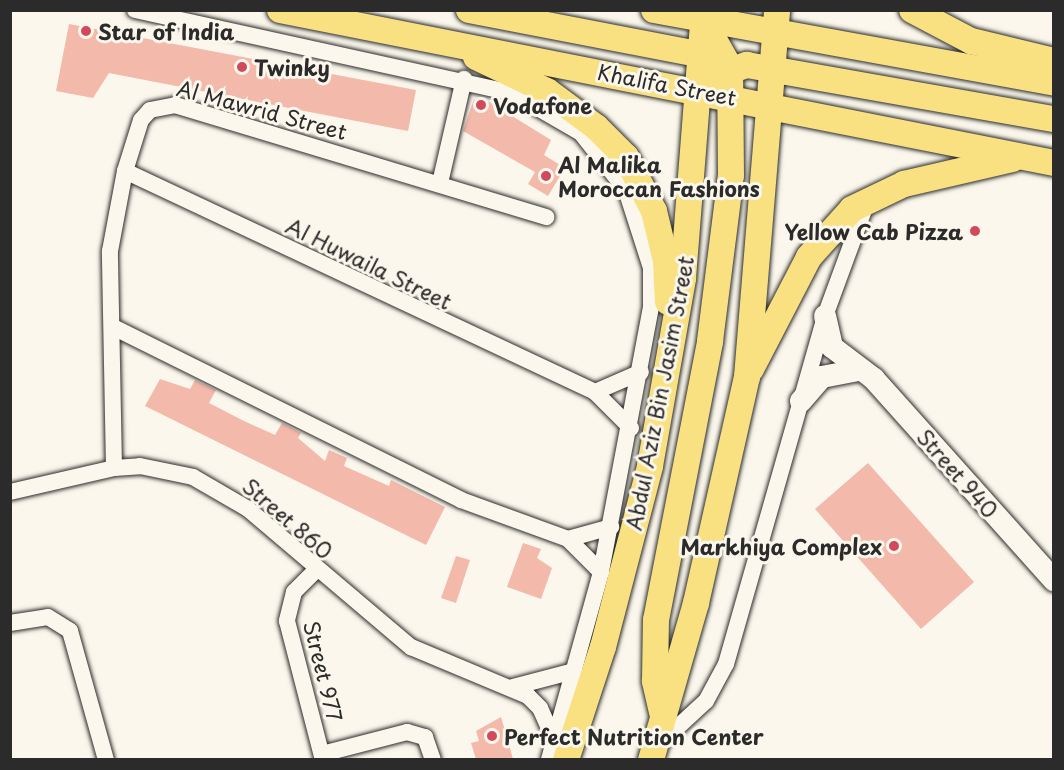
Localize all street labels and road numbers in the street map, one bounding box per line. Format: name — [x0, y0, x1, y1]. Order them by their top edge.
street label: Khalifa Street — [595, 58, 739, 110]
street label: Al Mawrid Street — [174, 74, 350, 144]
street label: Al Huwaila Street — [282, 212, 456, 314]
street label: Abdul Aziz Bin Jasim Street — [620, 253, 698, 533]
street label: Street 940 — [912, 423, 1004, 523]
street label: Street 860 — [237, 472, 339, 564]
street label: Street 977 — [299, 617, 349, 725]

